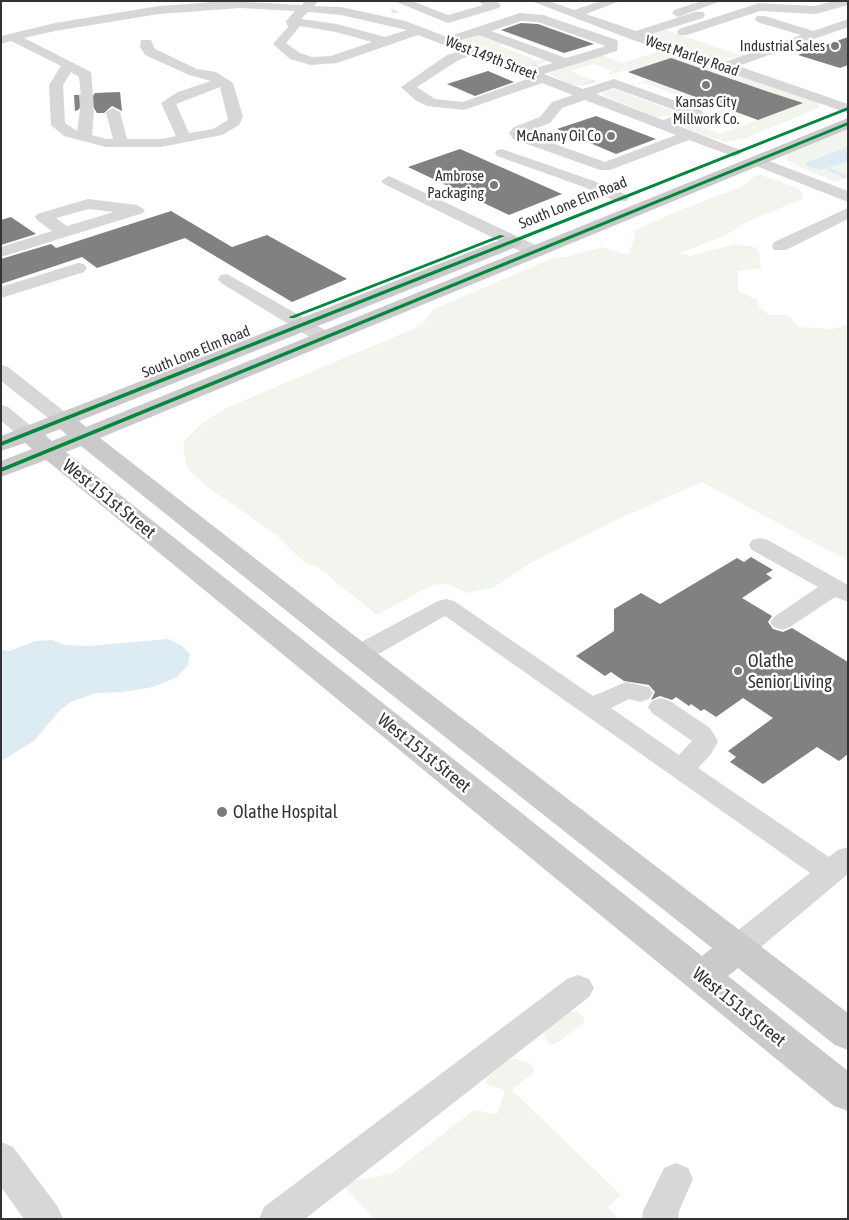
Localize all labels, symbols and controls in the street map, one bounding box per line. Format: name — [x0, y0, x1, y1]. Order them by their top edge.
street label: West 149th Street — [443, 32, 539, 84]
street label: West Marley Road — [643, 32, 741, 80]
place label: Industrial Sales — [740, 37, 825, 55]
marker: Industrial Sales — [829, 40, 841, 52]
marker: Kansas City Millwork Co. — [700, 79, 712, 91]
place label: Kansas City Millwork Co. — [673, 93, 739, 128]
place label: McAnany Oil Co — [516, 127, 601, 145]
marker: McAnany Oil Co — [605, 130, 617, 142]
place label: Ambrose Packaging — [427, 167, 484, 202]
street label: South Lone Elm Road — [516, 173, 630, 233]
marker: Ambrose Packaging — [488, 179, 500, 191]
street label: South Lone Elm Road — [139, 322, 253, 382]
street label: West 151st Street — [58, 455, 160, 543]
place label: Olathe Senior Living — [748, 650, 832, 692]
marker: Olathe Senior Living — [732, 665, 744, 677]
street label: West 151st Street — [373, 709, 475, 797]
place label: Olathe Hospital — [233, 801, 337, 823]
marker: Olathe Hospital — [215, 805, 229, 819]
street label: West 151st Street — [688, 963, 790, 1051]

